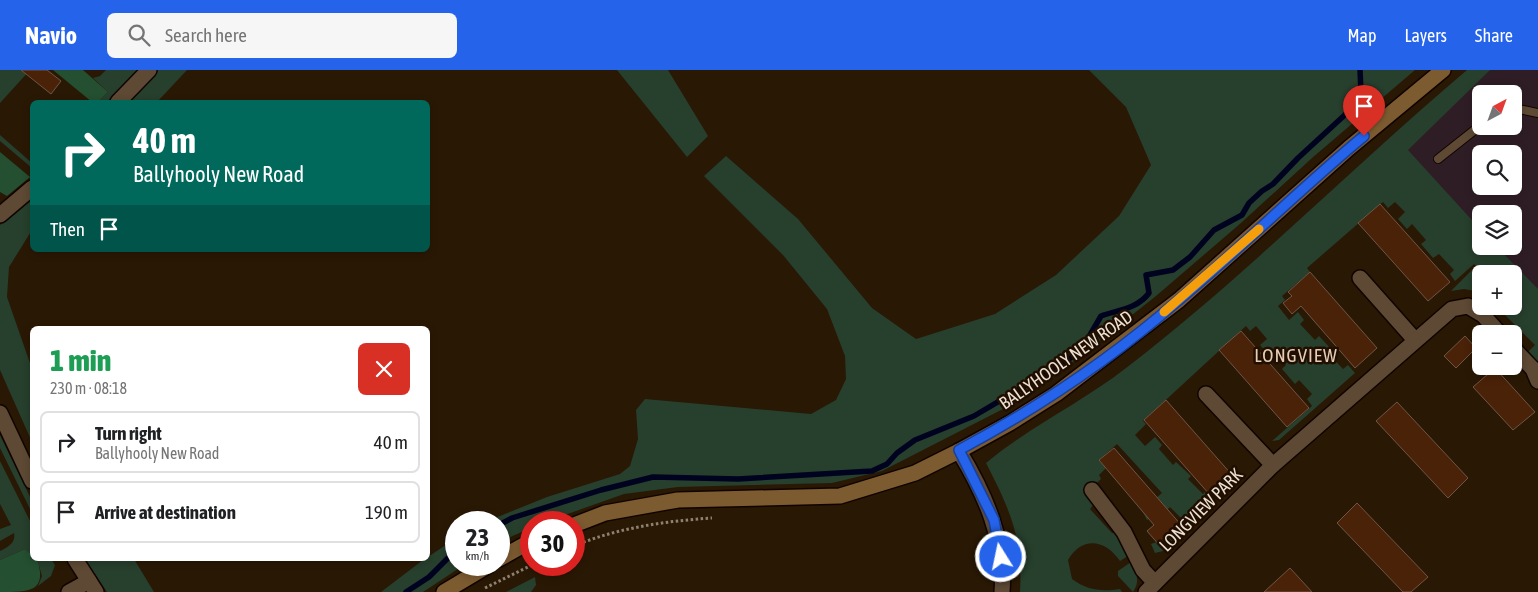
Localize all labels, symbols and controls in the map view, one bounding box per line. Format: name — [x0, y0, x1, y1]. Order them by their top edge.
search box — [107, 13, 457, 58]
icon: search — [125, 21, 153, 49]
text: Navio — [25, 22, 77, 49]
text: Search here — [165, 24, 247, 46]
text: Map — [1347, 25, 1376, 46]
text: Layers — [1404, 25, 1447, 46]
text: Share — [1475, 25, 1513, 46]
pin — [1343, 85, 1385, 136]
north arrow — [1472, 85, 1522, 135]
map controls — [1472, 85, 1522, 375]
icon: arrive — [1350, 92, 1378, 120]
icon: right — [50, 120, 115, 185]
text: 40 m — [133, 120, 196, 160]
button: search — [1472, 145, 1522, 195]
text: Ballyhooly New Road — [133, 161, 304, 187]
button: layers — [1472, 205, 1522, 255]
icon: arrive — [95, 215, 123, 243]
text: Then — [50, 218, 85, 240]
button: + — [1472, 265, 1522, 315]
street label: BALLYHOOLY NEW ROAD — [995, 306, 1136, 413]
button: − — [1472, 325, 1522, 375]
text: 1 min — [50, 343, 111, 377]
button: close — [358, 343, 410, 395]
district label: LONGVIEW — [1254, 344, 1338, 366]
text: 230 m · 08:18 — [50, 379, 127, 397]
text: Turn right — [95, 422, 162, 444]
icon: right — [52, 428, 80, 456]
text: 40 m — [374, 431, 408, 453]
text: Ballyhooly New Road — [95, 444, 219, 462]
street label: LONGVIEW PARK — [1155, 464, 1247, 555]
icon: arrive — [52, 498, 80, 526]
text: Arrive at destination — [95, 501, 236, 523]
text: 190 m — [365, 501, 408, 523]
speed limit sign: 30 — [520, 511, 585, 576]
text: 23 — [466, 523, 489, 551]
position arrow — [974, 530, 1026, 582]
text: km/h — [466, 549, 489, 563]

